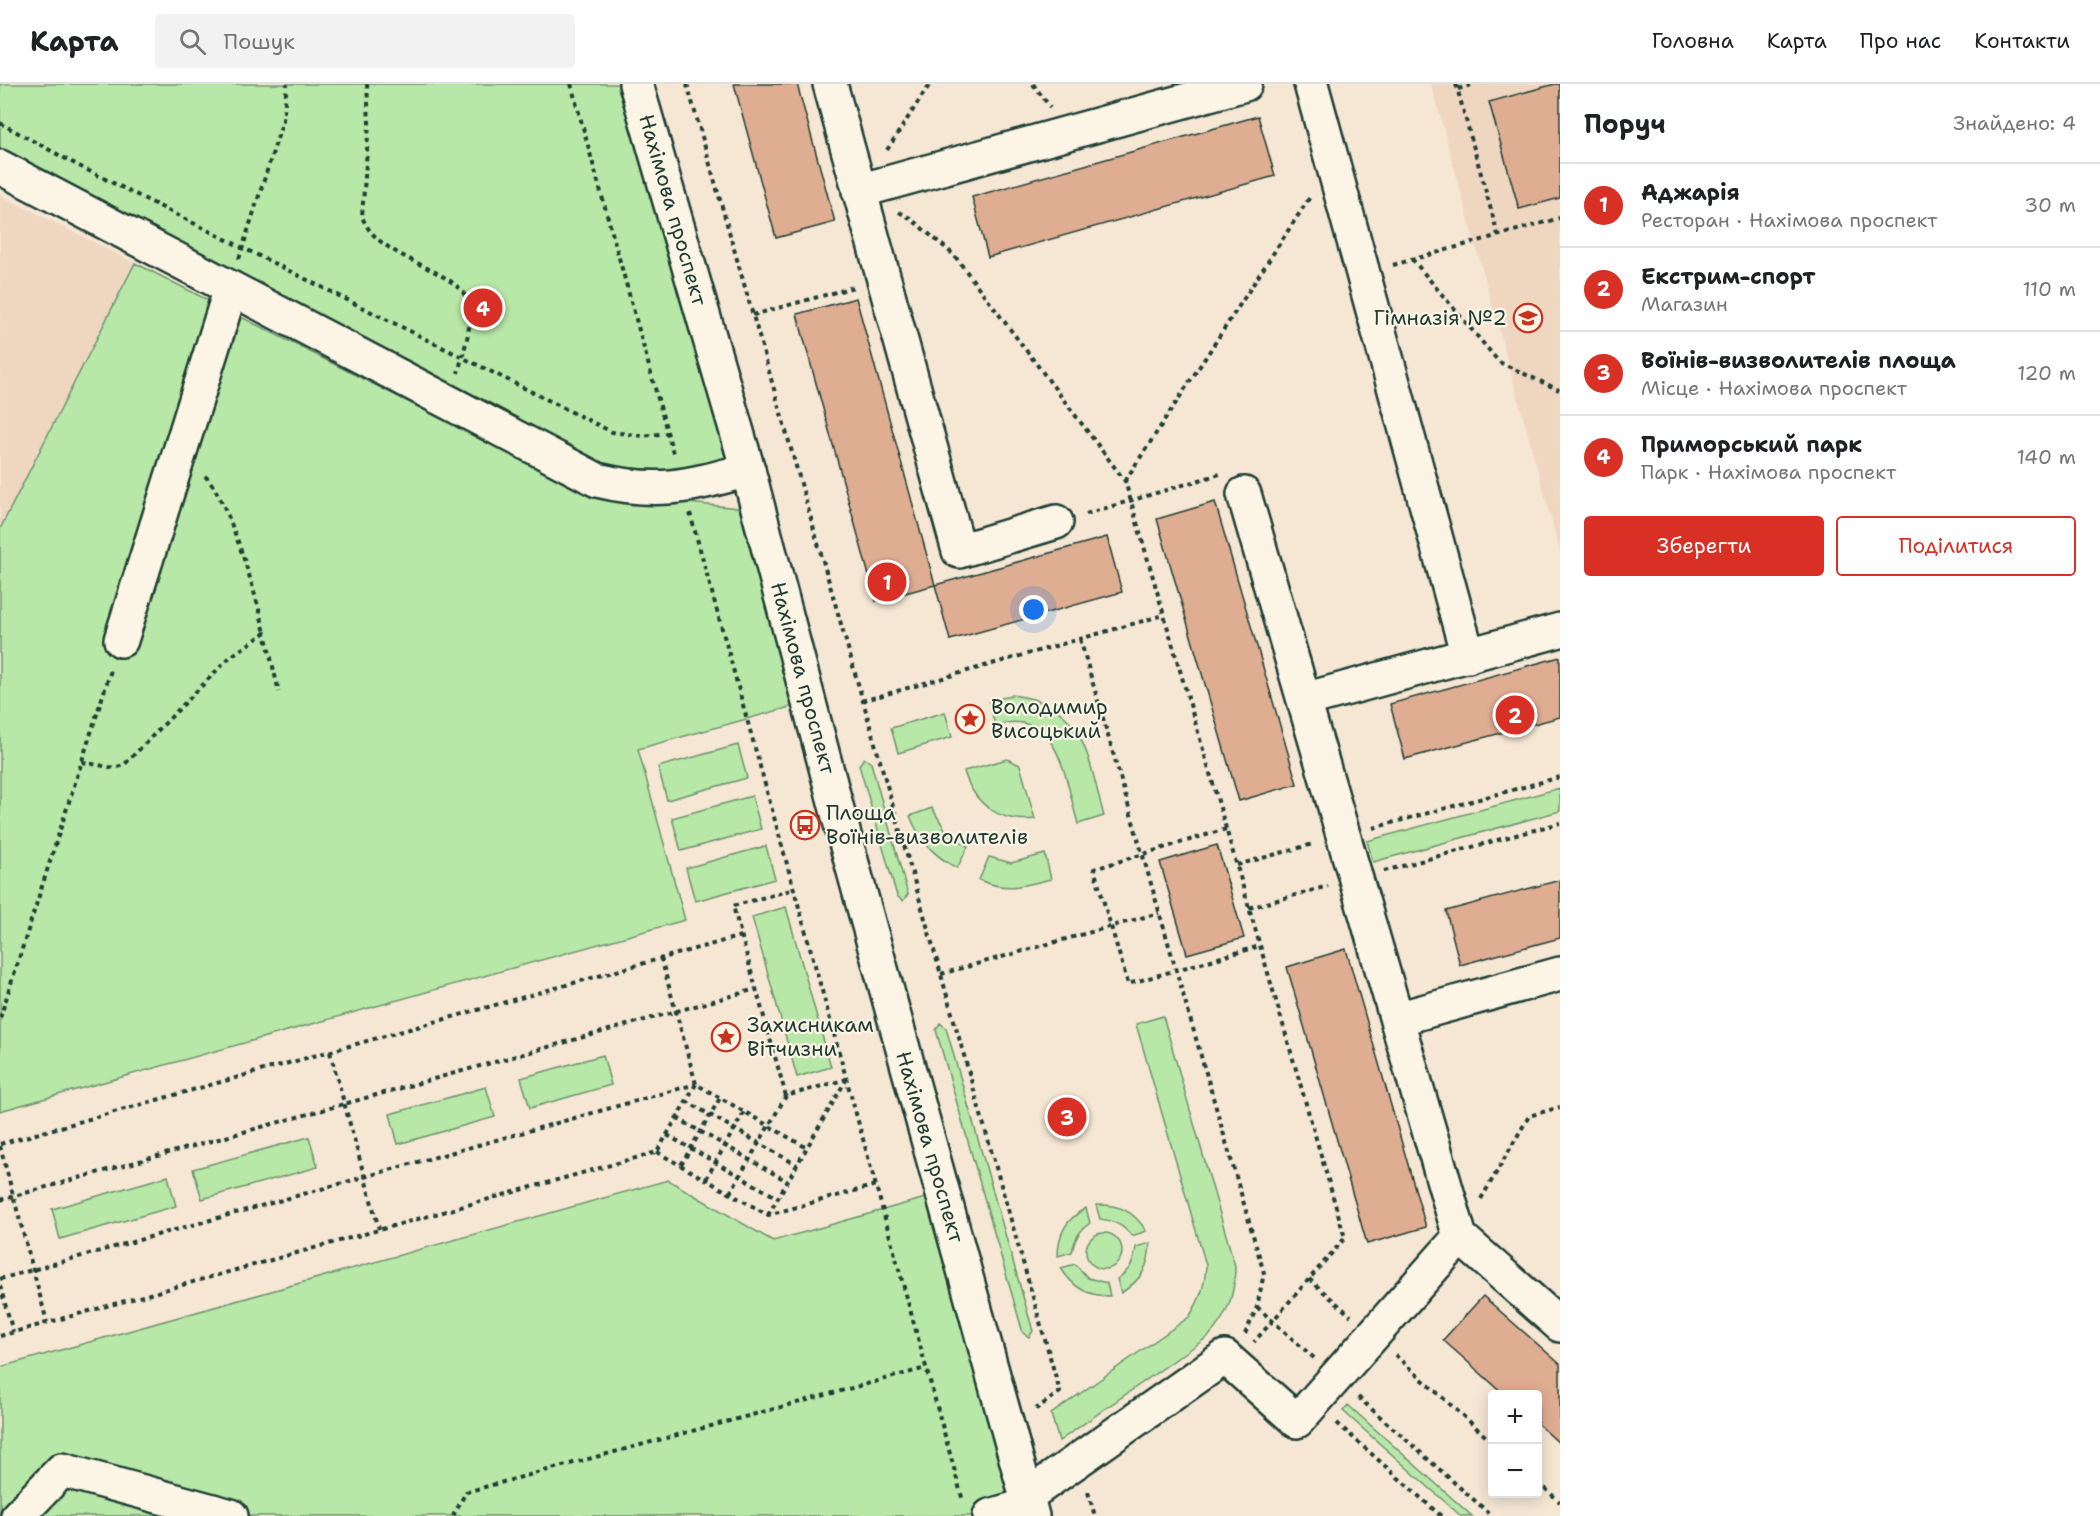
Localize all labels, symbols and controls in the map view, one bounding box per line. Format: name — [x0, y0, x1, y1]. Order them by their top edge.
search box — [155, 14, 575, 68]
text: Карта — [30, 22, 119, 60]
icon: search — [176, 25, 209, 58]
text: Пошук — [224, 27, 295, 56]
text: Головна — [1652, 27, 1734, 55]
text: Карта — [1767, 27, 1827, 55]
text: Про нас — [1860, 27, 1941, 55]
text: Контакти — [1974, 27, 2070, 55]
text: Поруч — [1584, 106, 1666, 141]
text: Знайдено: 4 — [1953, 110, 2076, 136]
street label: Нахімова проспект — [632, 111, 714, 309]
text: Аджарія — [1641, 178, 1740, 207]
text: 1 — [1599, 192, 1608, 218]
text: 30 m — [2024, 192, 2076, 218]
text: Ресторан · Нахімова проспект — [1641, 207, 1937, 233]
text: Екстрим-спорт — [1641, 262, 1815, 291]
text: 2 — [1597, 276, 1611, 302]
text: 110 m — [2022, 276, 2076, 302]
pin: 4 — [464, 286, 502, 330]
text: Магазин — [1641, 291, 1728, 317]
school or university icon: Гімназія №2 — [1512, 302, 1544, 334]
place label: Гімназія №2 — [1373, 304, 1507, 332]
text: Воїнів-визволителів площа — [1641, 346, 1956, 375]
text: 3 — [1597, 360, 1611, 386]
text: 120 m — [2017, 360, 2076, 386]
text: Місце · Нахімова проспект — [1641, 375, 1907, 401]
text: Приморський парк — [1641, 430, 1862, 459]
text: 4 — [1597, 444, 1611, 470]
text: 140 m — [2017, 444, 2076, 470]
text: Парк · Нахімова проспект — [1641, 459, 1896, 485]
button: Зберегти — [1584, 516, 1824, 576]
button: Поділитися — [1836, 516, 2076, 576]
pin: 1 — [868, 560, 906, 604]
street label: Нахімова проспект — [764, 579, 842, 777]
your location — [1019, 595, 1048, 624]
pin: 2 — [1496, 692, 1534, 738]
place label: Володимир Висоцький — [991, 693, 1108, 745]
place icon: Володимир Висоцький — [954, 703, 986, 735]
place label: Площа Воїнів-визволителів — [826, 799, 1028, 851]
bus stop icon: Площа Воїнів-визволителів — [789, 809, 821, 841]
place label: Захисникам Вітчизни — [747, 1011, 874, 1063]
place icon: Захисникам Вітчизни — [710, 1021, 742, 1053]
street label: Нахімова проспект — [889, 1048, 971, 1246]
pin: 3 — [1048, 1094, 1086, 1140]
map controls — [1488, 1390, 1542, 1498]
button: + — [1488, 1390, 1542, 1444]
button: − — [1488, 1444, 1542, 1498]

